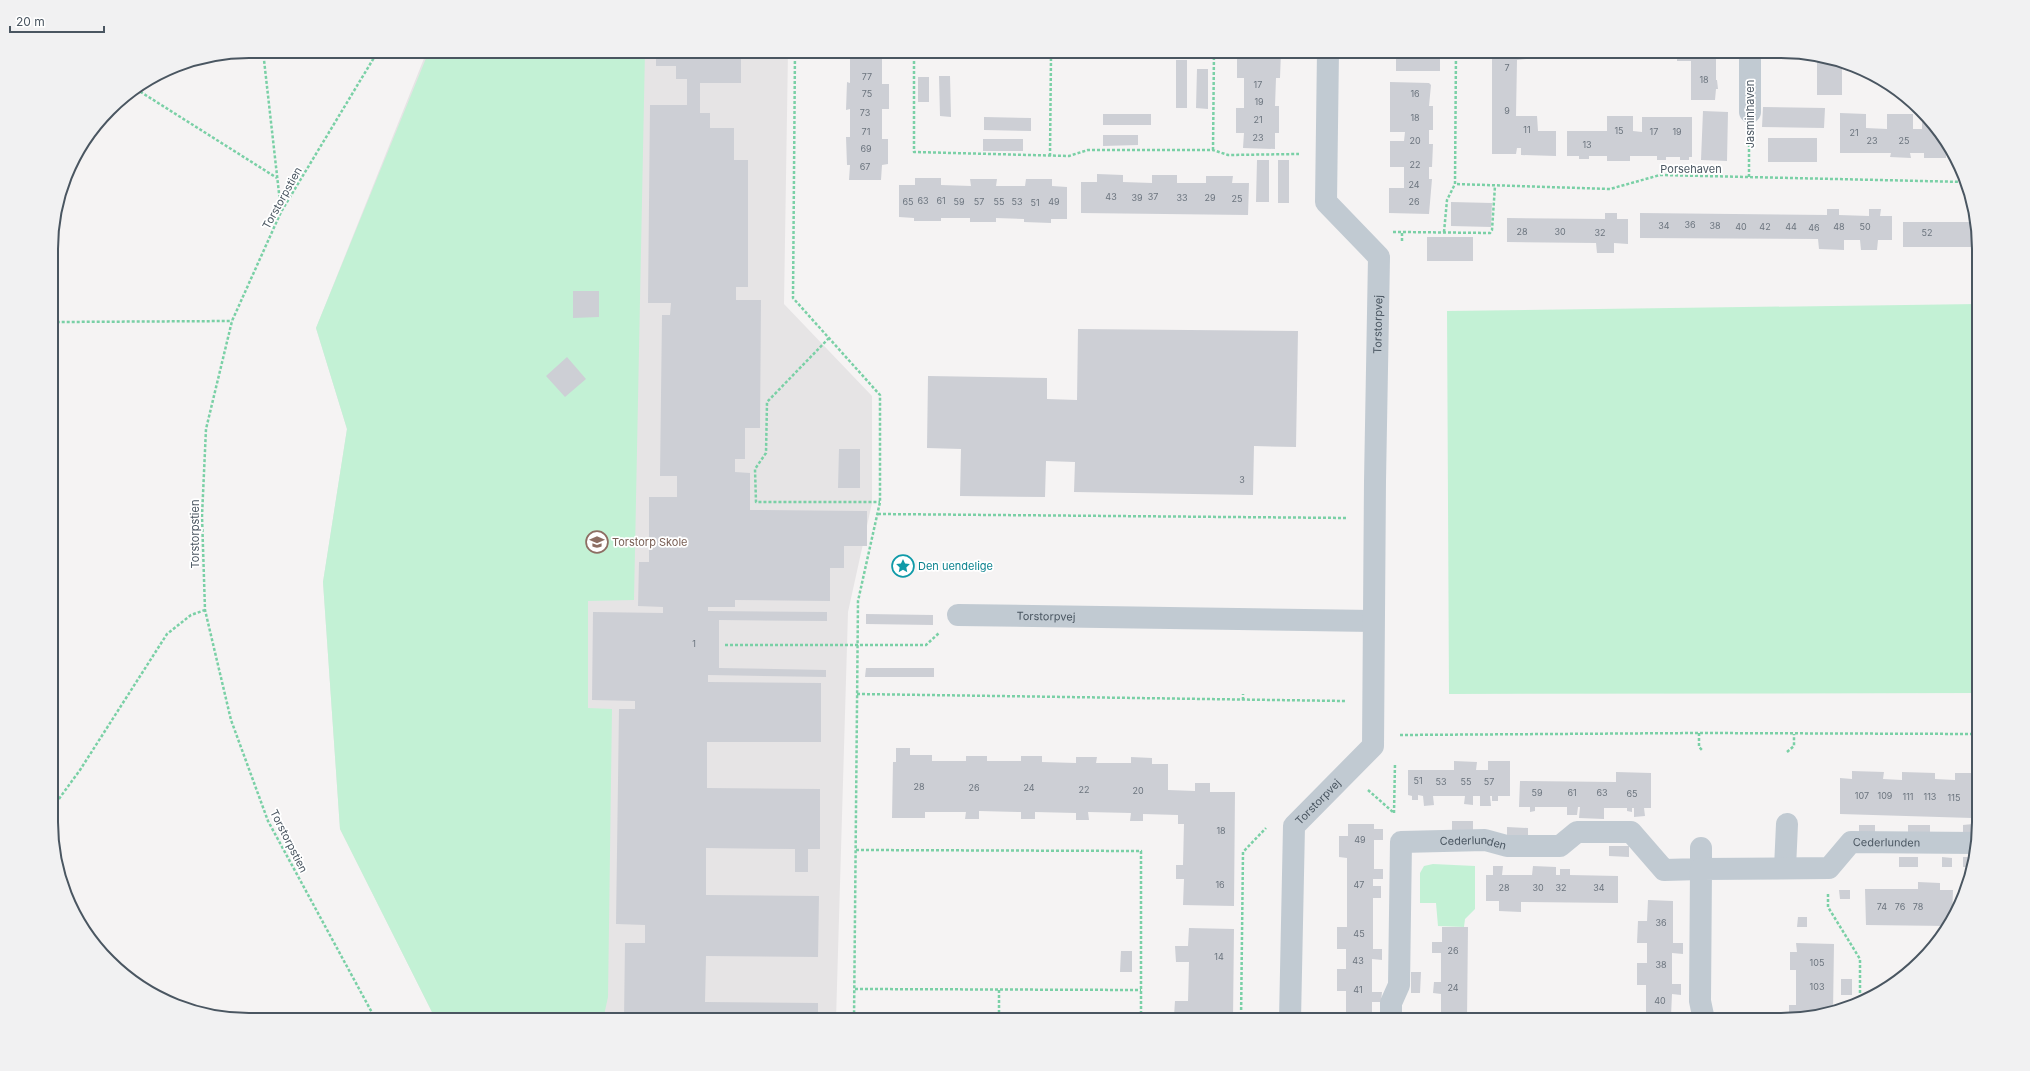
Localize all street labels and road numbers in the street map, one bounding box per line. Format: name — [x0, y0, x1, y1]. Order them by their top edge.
street label: Jasminhaven — [1743, 80, 1757, 148]
street label: Porsehaven — [1660, 162, 1722, 176]
street label: Torstorpstien — [259, 164, 305, 232]
street label: Torstorpvej — [1370, 295, 1385, 354]
street label: Torstorpstien — [188, 500, 202, 568]
street label: Torstorpvej — [1016, 609, 1076, 624]
street label: Torstorpvej — [1292, 776, 1344, 828]
street label: Torstorpstien — [267, 807, 311, 875]
street label: Cederlunden — [1439, 833, 1508, 853]
street label: Cederlunden — [1853, 835, 1920, 850]

